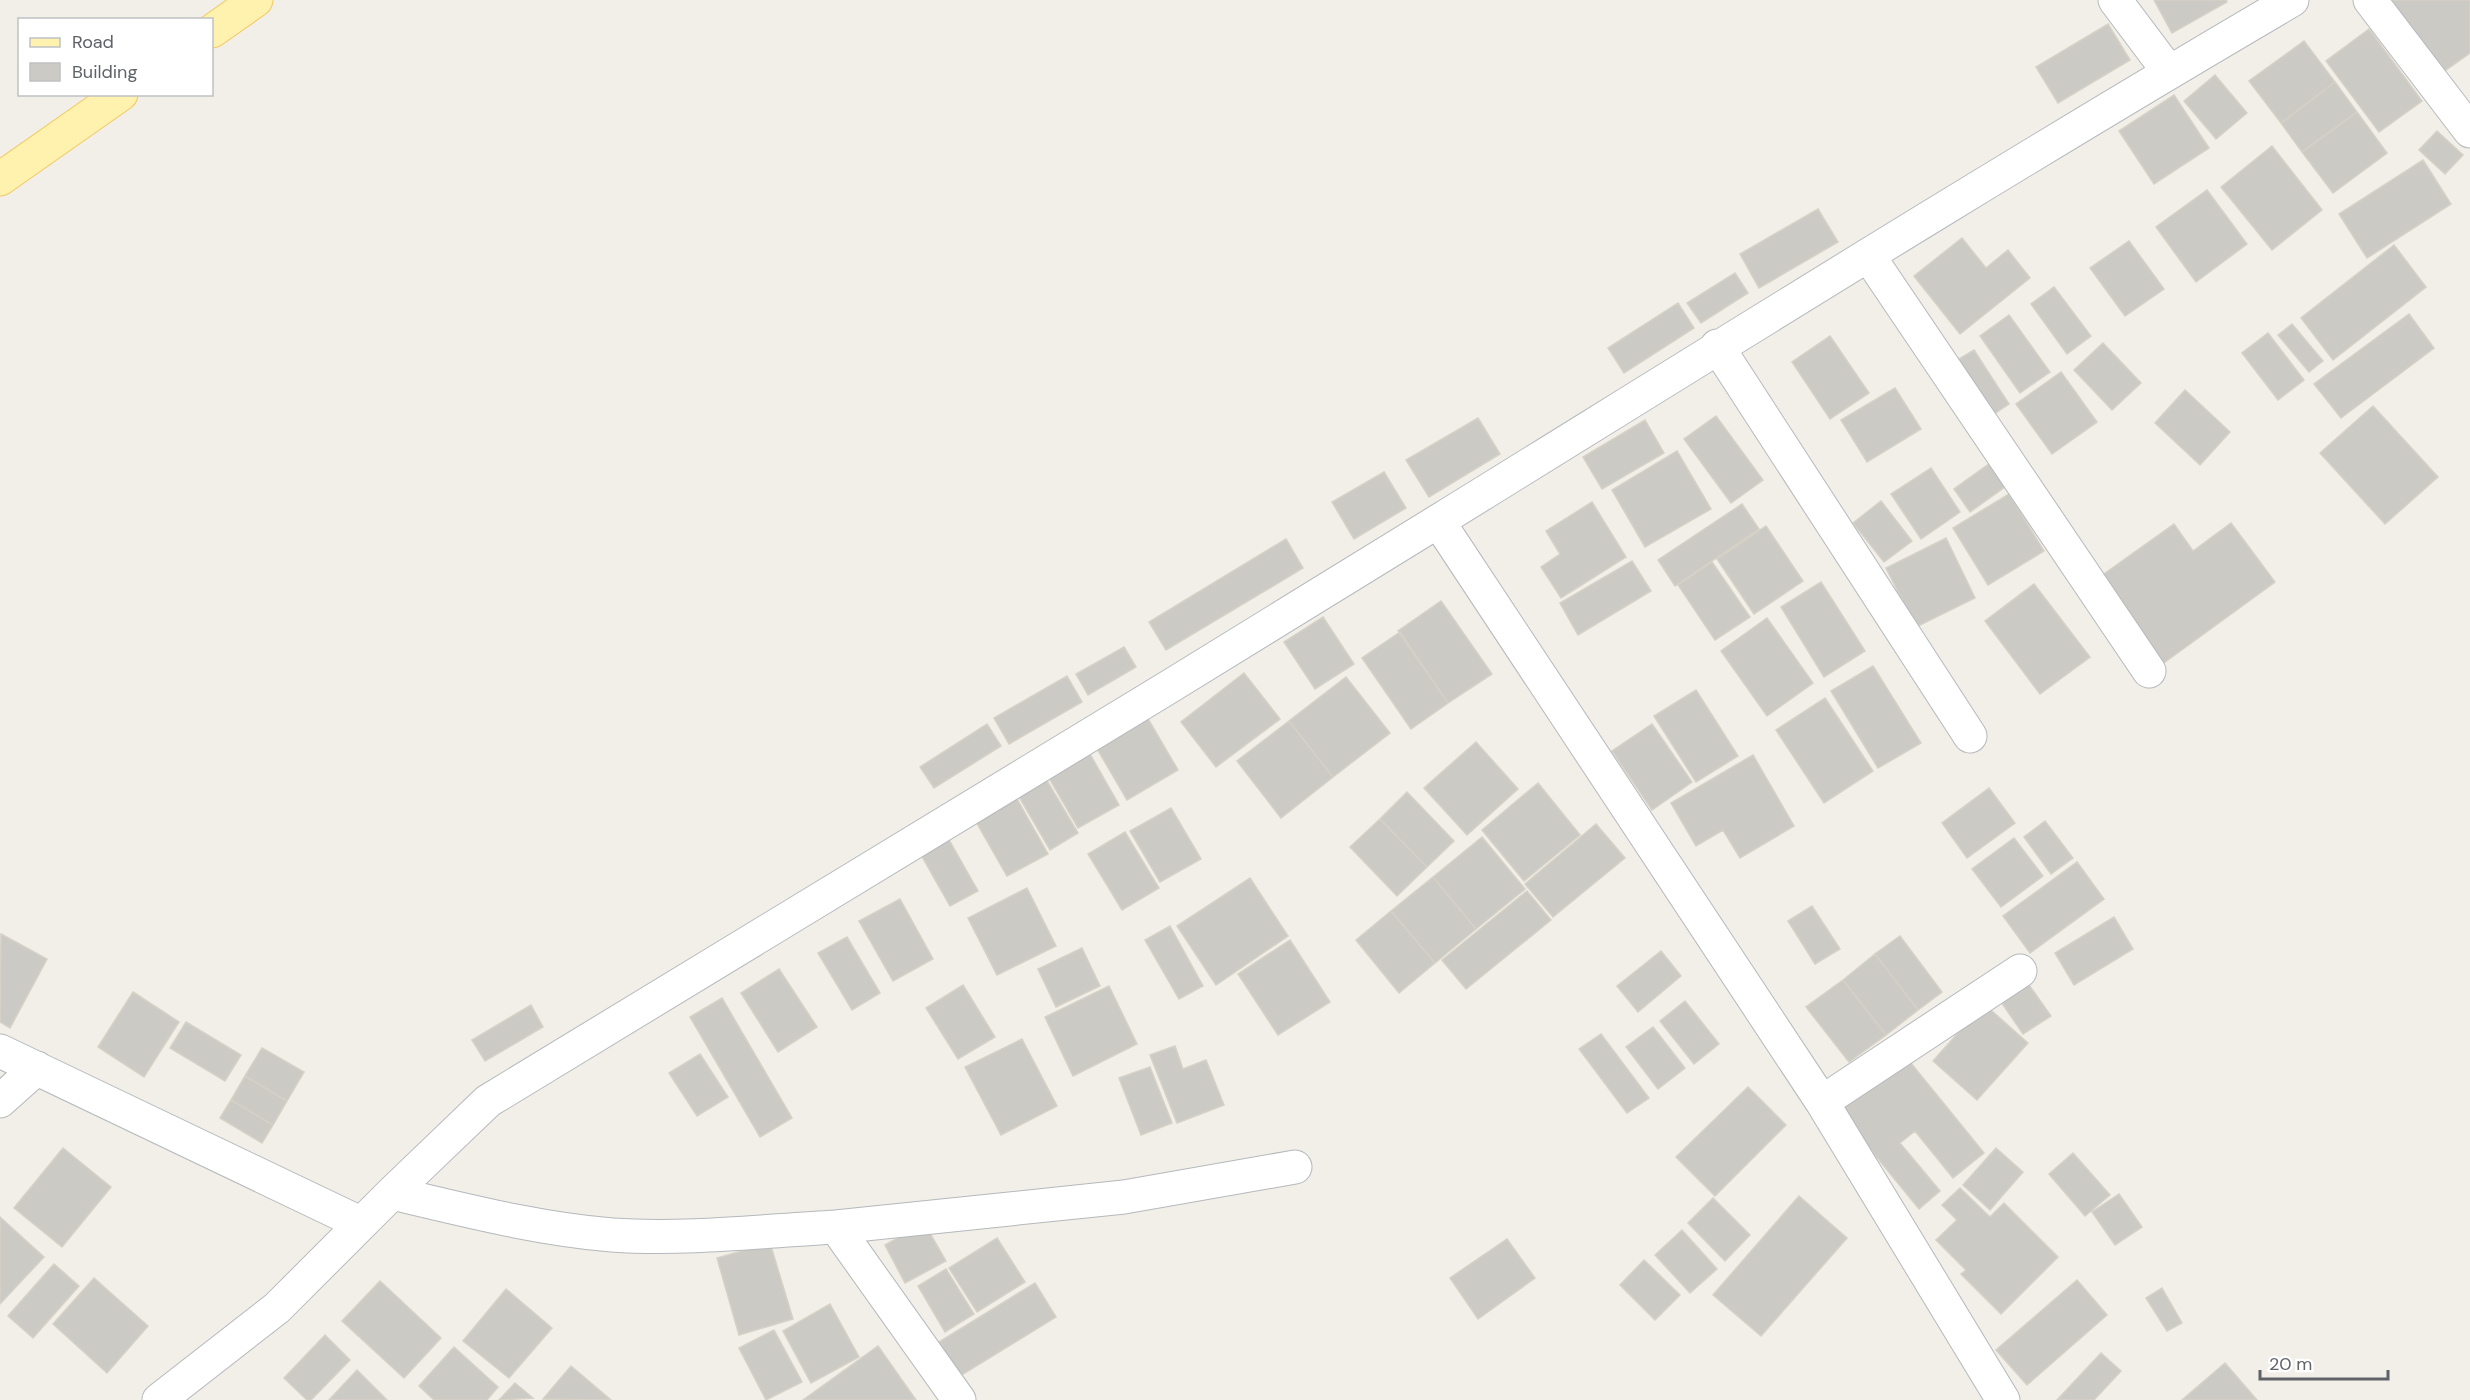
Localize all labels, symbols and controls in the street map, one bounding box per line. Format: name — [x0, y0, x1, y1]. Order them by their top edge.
legend — [18, 18, 213, 96]
text: Road — [72, 30, 114, 54]
text: Building — [72, 60, 137, 84]
scale bar — [2260, 1343, 2388, 1381]
text: 20 m — [2269, 1352, 2312, 1376]

